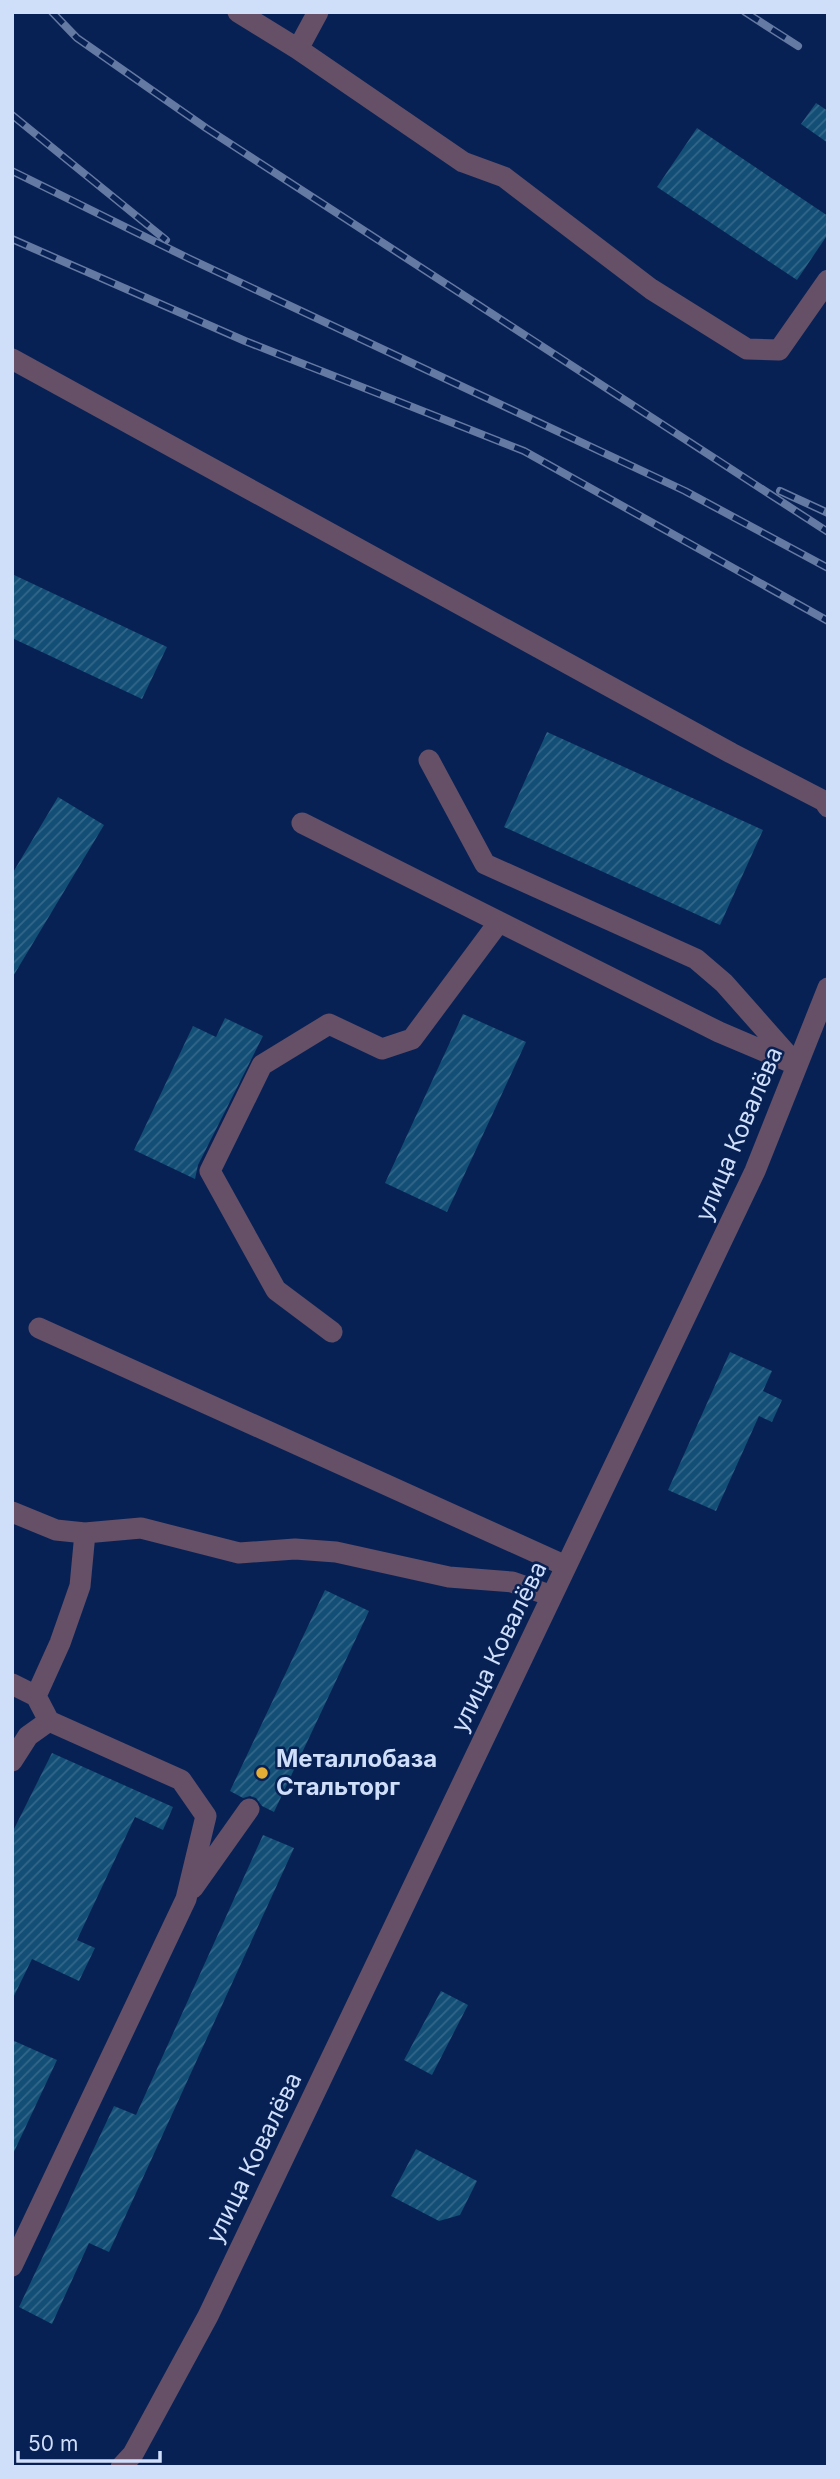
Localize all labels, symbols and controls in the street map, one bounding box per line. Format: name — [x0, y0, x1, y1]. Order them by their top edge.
street label: улица Ковалёва — [689, 1042, 788, 1225]
street label: улица Ковалёва — [445, 1557, 552, 1737]
place label: Металлобаза Стальторг — [276, 1744, 437, 1801]
marker: Металлобаза Стальторг — [254, 1765, 270, 1781]
street label: улица Ковалёва — [200, 2068, 307, 2248]
scale bar — [18, 2420, 159, 2464]
text: 50 m — [28, 2431, 78, 2456]

